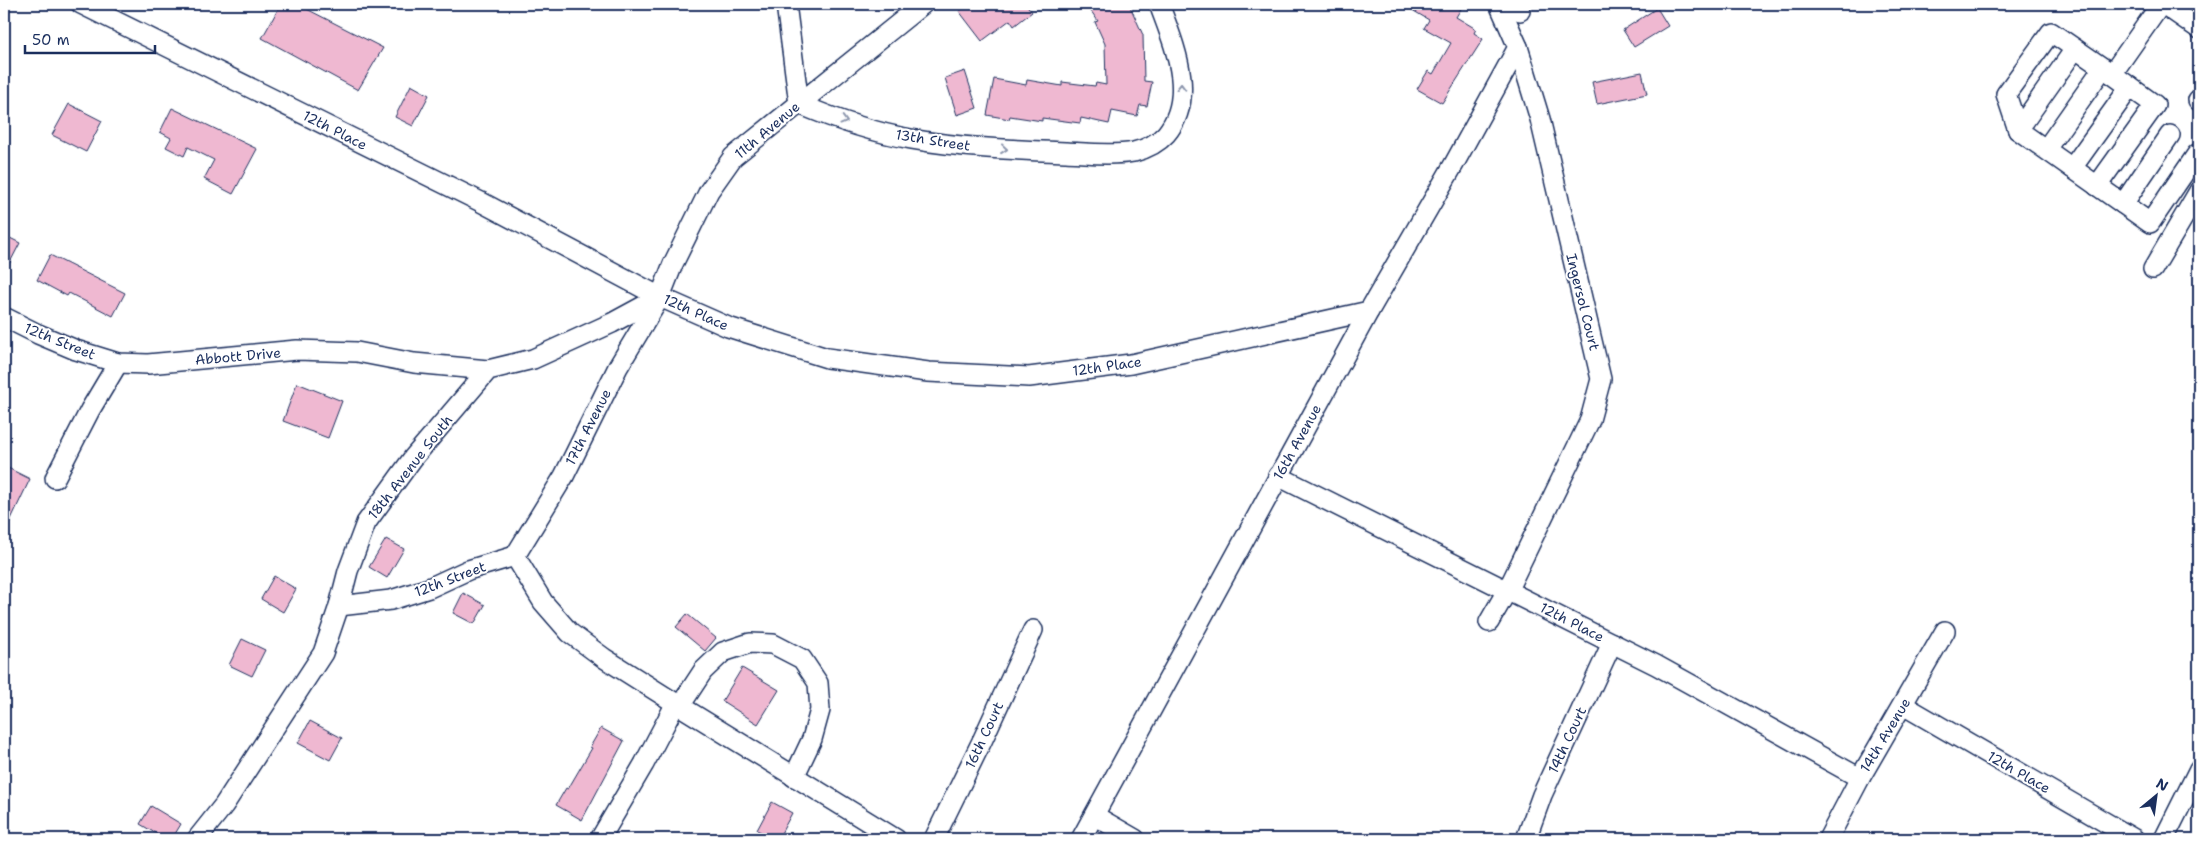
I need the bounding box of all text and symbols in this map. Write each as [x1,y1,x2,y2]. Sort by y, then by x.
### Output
scale bar [25,22,155,54]
text: 50 m [32,30,70,50]
one-way arrow [1176,83,1186,90]
street label: 11th Avenue [731,97,803,163]
street label: 12th Place [300,106,370,154]
one-way arrow [839,116,847,126]
street label: 13th Street [894,125,972,155]
one-way arrow [1000,143,1008,154]
street label: Ingersol Court [1562,252,1604,352]
street label: 12th Place [661,290,732,334]
street label: 12th Street [22,319,98,363]
street label: Abbott Drive [194,343,282,369]
street label: 12th Place [1071,352,1143,380]
street label: 17th Avenue [561,386,615,468]
street label: 16th Avenue [1269,401,1325,483]
street label: 18th Avenue South [364,411,456,523]
street label: 12th Street [412,557,488,601]
street label: 12th Place [1537,598,1607,646]
street label: 14th Avenue [1856,694,1914,776]
street label: 16th Court [961,699,1007,771]
street label: 14th Court [1544,704,1590,776]
street label: 12th Place [1984,747,2054,797]
north arrow [2130,770,2180,820]
text: N [2153,774,2172,795]

